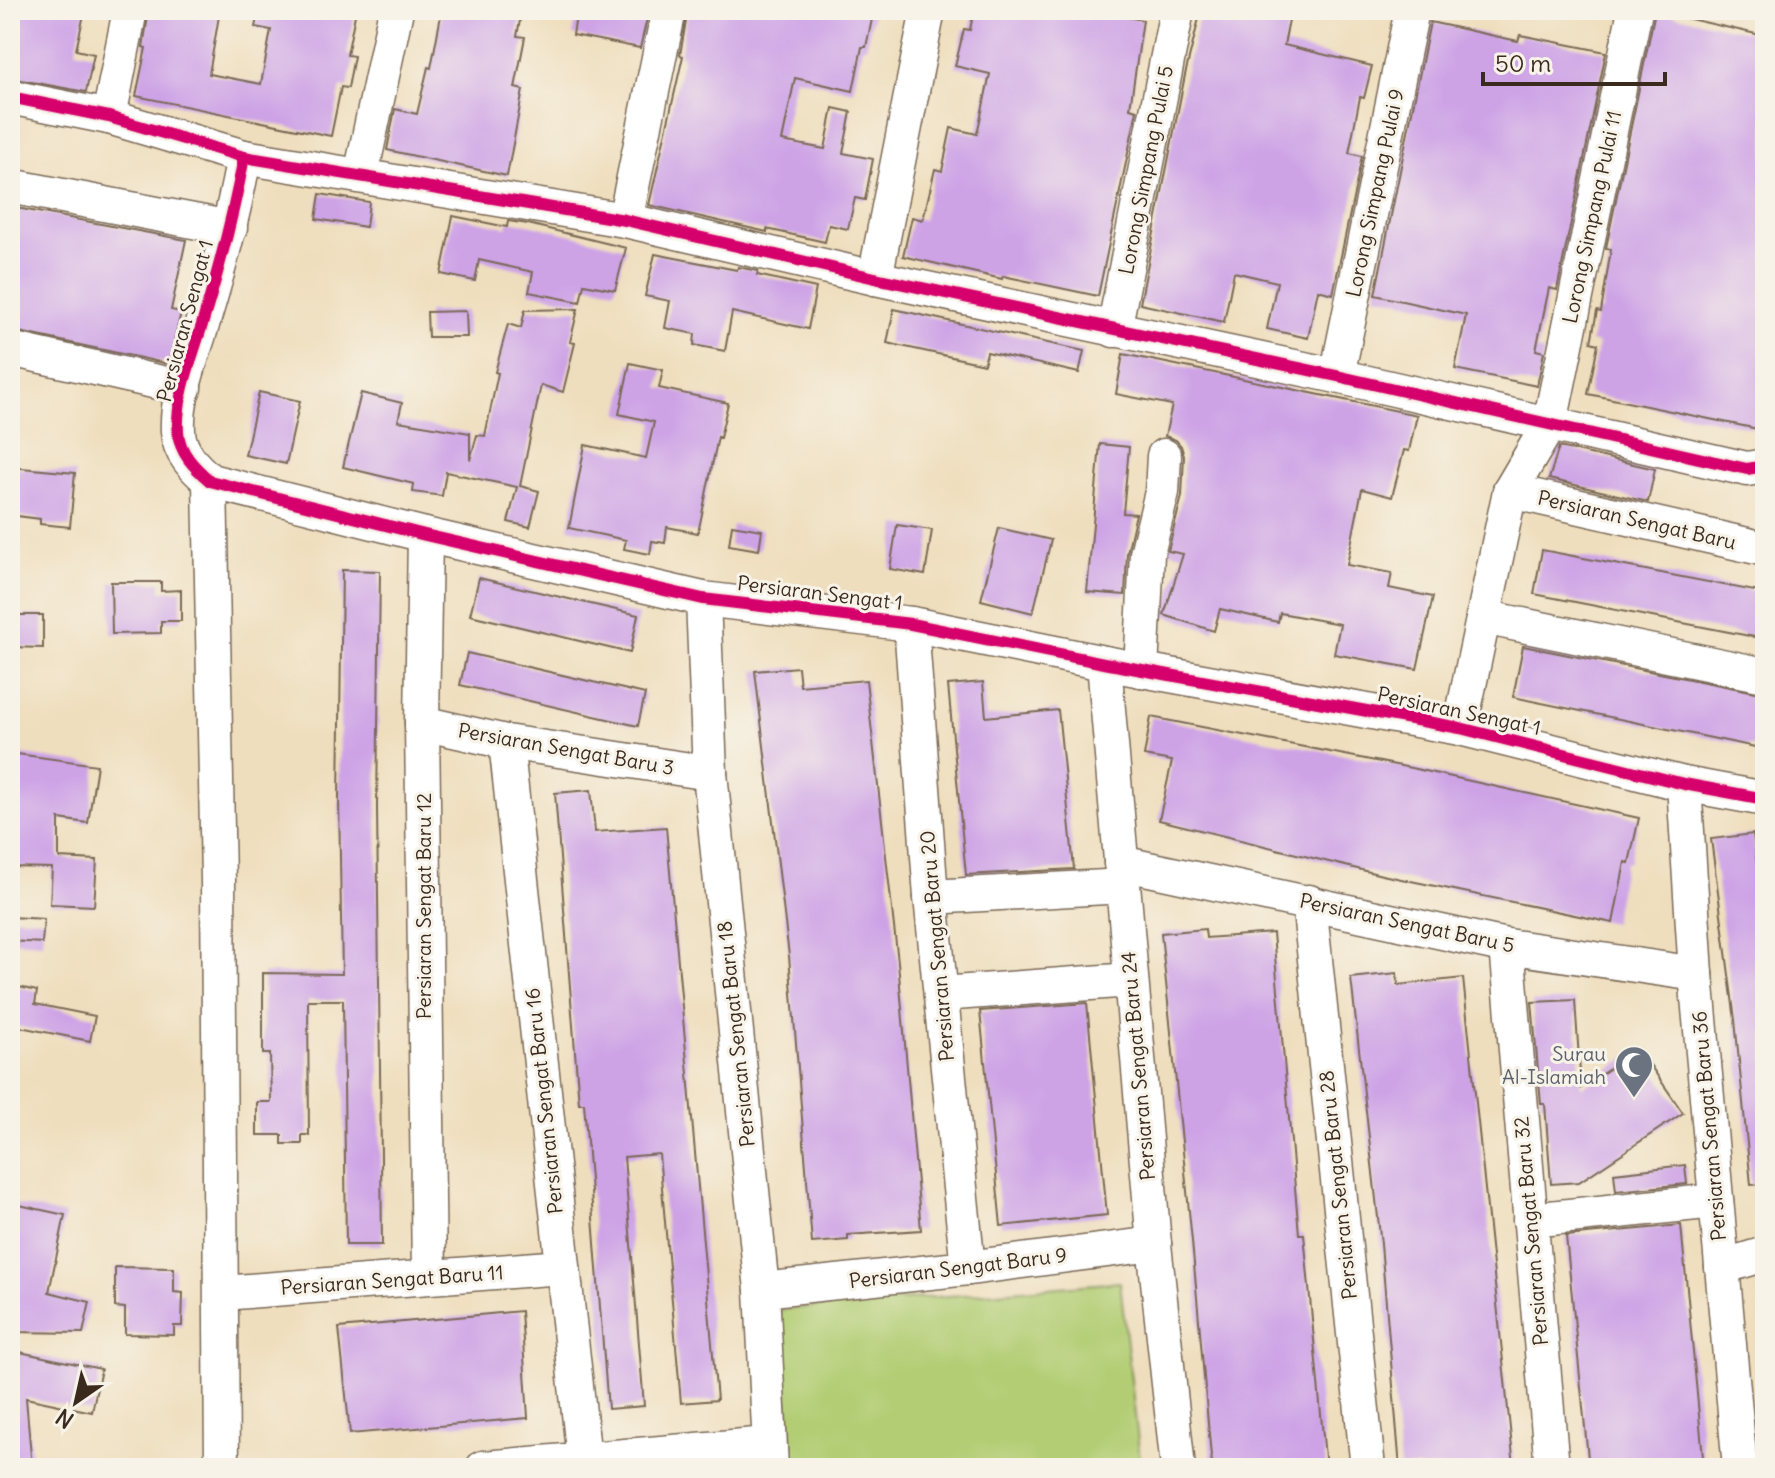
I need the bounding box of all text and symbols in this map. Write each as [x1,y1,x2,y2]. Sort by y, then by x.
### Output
scale bar [1483,36,1665,86]
text: 50 m [1495,48,1551,78]
street label: Lorong Simpang Pulai 5 [1113,63,1178,277]
street label: Lorong Simpang Pulai 9 [1340,86,1409,299]
street label: Lorong Simpang Pulai 11 [1557,108,1626,326]
street label: Persiaran Sengat 1 [151,237,218,404]
street label: Persiaran Sengat Baru [1535,485,1739,555]
street label: Persiaran Sengat 1 [736,570,904,615]
street label: Persiaran Sengat 1 [1375,681,1543,740]
street label: Persiaran Sengat Baru 3 [456,717,676,780]
street label: Persiaran Sengat Baru 12 [411,793,436,1019]
street label: Persiaran Sengat Baru 20 [914,830,959,1063]
street label: Persiaran Sengat Baru 5 [1297,888,1517,958]
street label: Persiaran Sengat Baru 18 [711,920,760,1148]
street label: Persiaran Sengat Baru 24 [1115,951,1160,1182]
street label: Persiaran Sengat Baru 16 [519,987,568,1215]
street label: Persiaran Sengat Baru 36 [1686,1010,1731,1242]
place label: Surau Al-Islamiah [1502,1041,1606,1089]
mosque icon: Surau Al-Islamiah [1613,1044,1655,1099]
street label: Persiaran Sengat Baru 28 [1313,1069,1362,1301]
street label: Persiaran Sengat Baru 32 [1508,1115,1553,1347]
street label: Persiaran Sengat Baru 9 [848,1242,1068,1293]
street label: Persiaran Sengat Baru 11 [280,1259,504,1300]
north arrow [36,1362,116,1442]
text: N [51,1403,79,1434]

